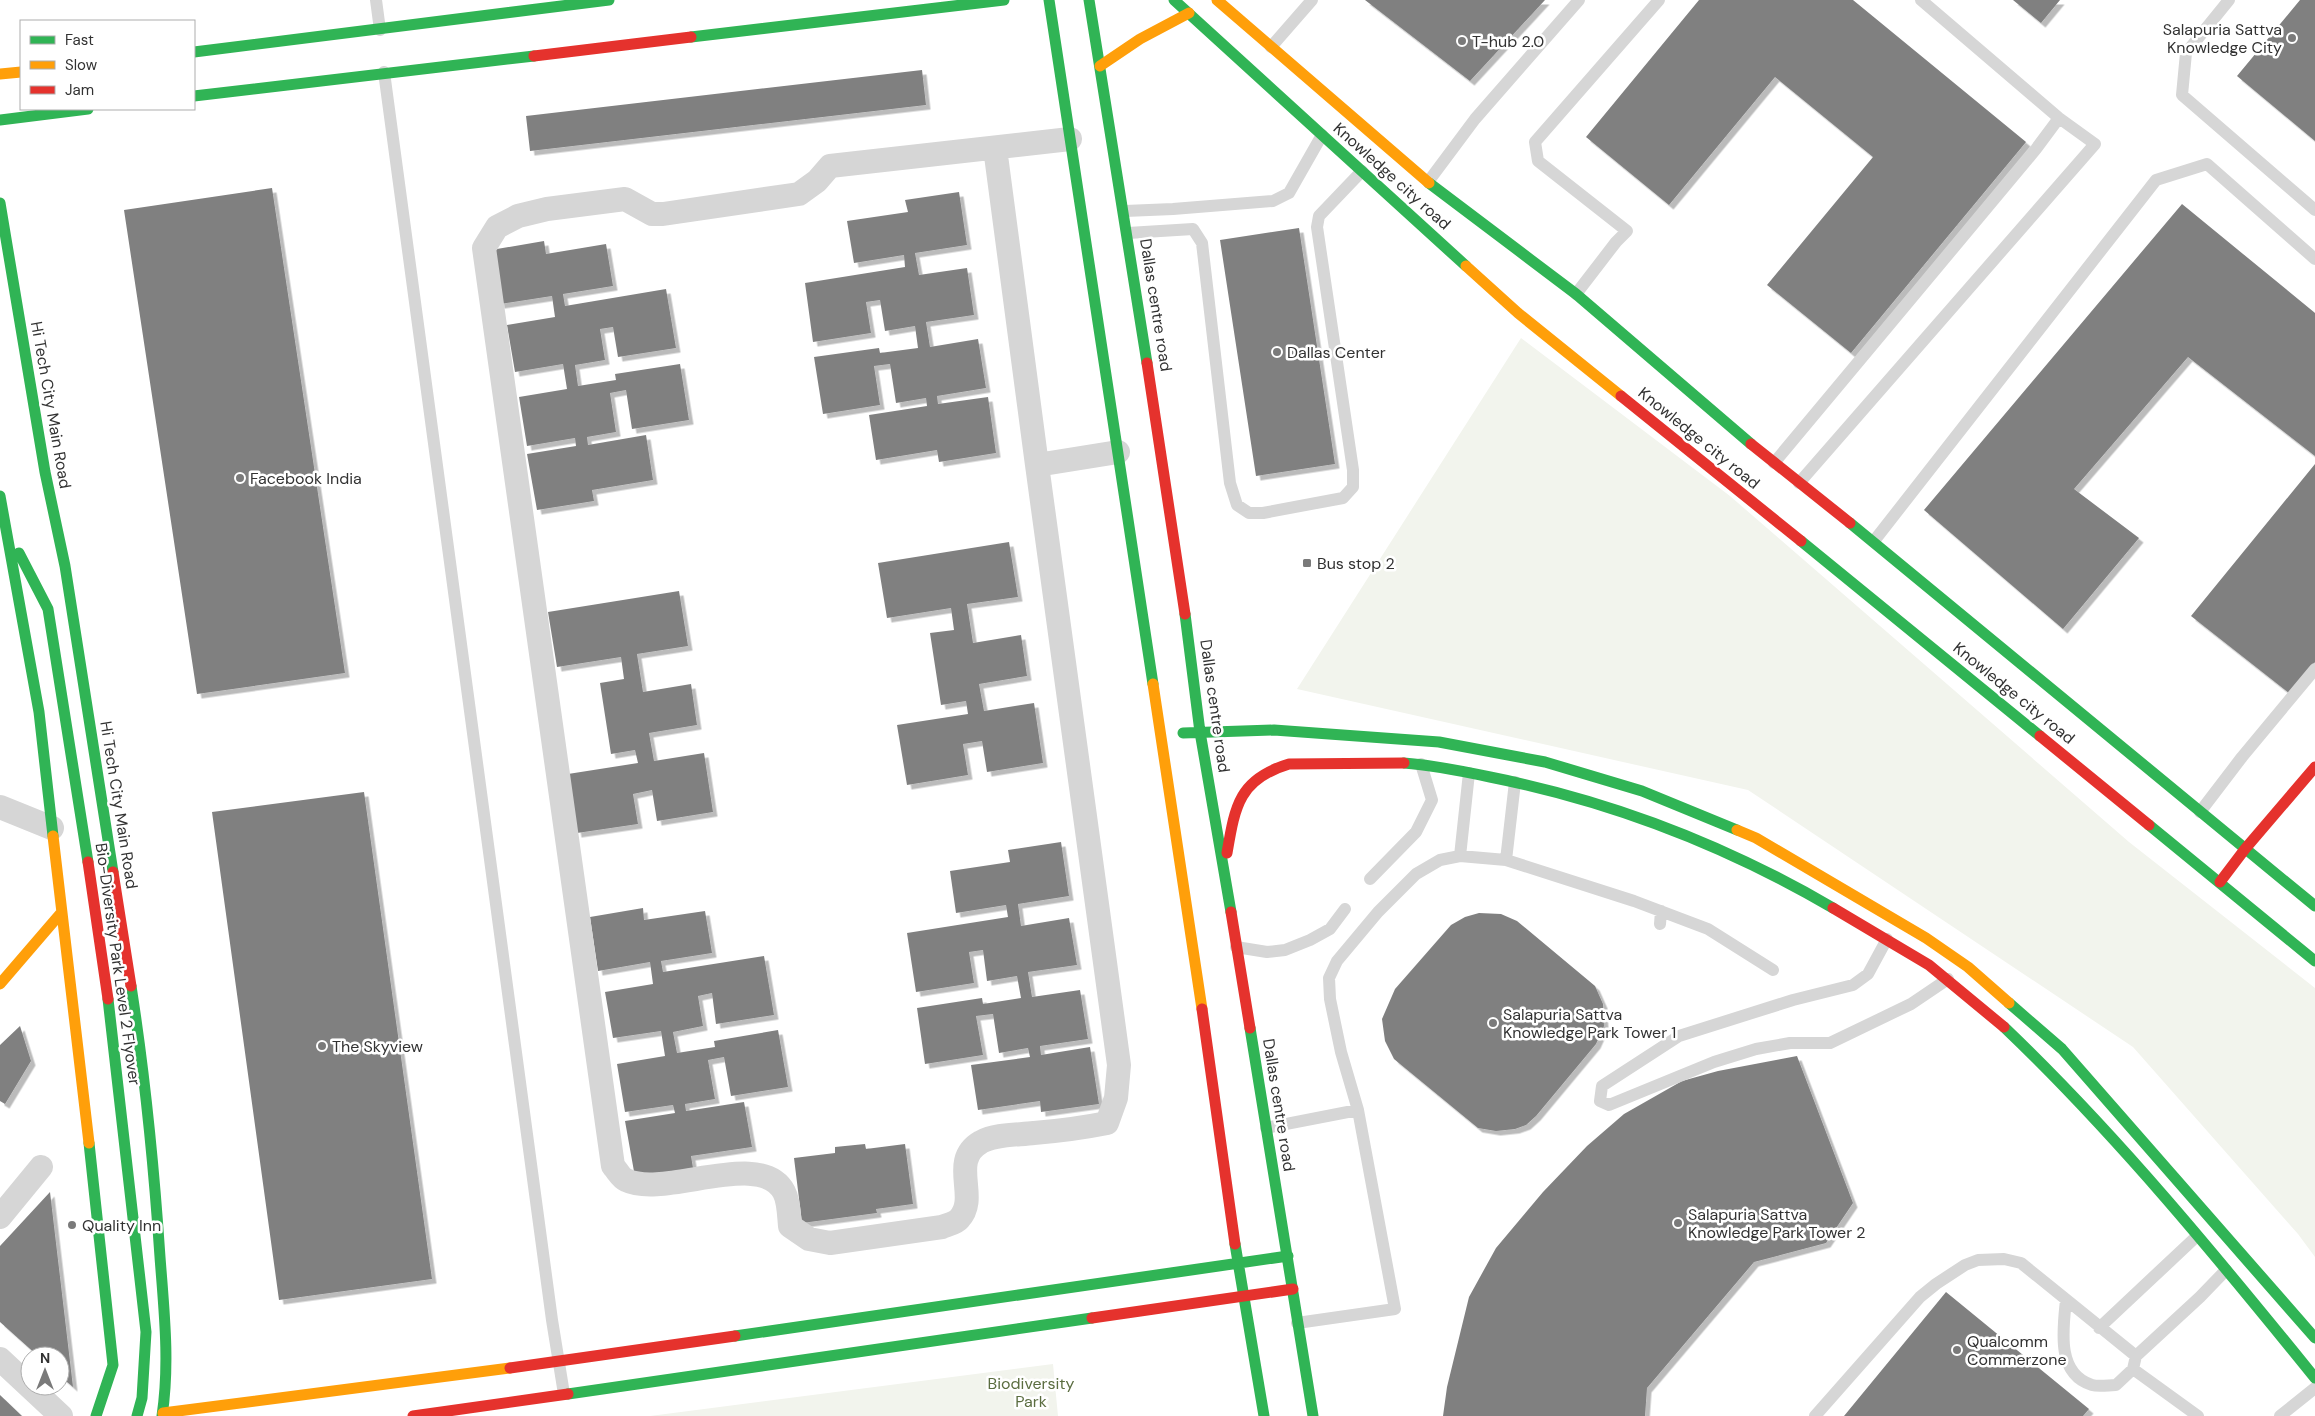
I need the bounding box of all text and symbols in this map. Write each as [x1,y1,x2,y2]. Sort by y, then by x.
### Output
place label: Salapuria Sattva Knowledge City [2163,19,2282,58]
legend [20,20,195,110]
text: Fast [65,30,94,50]
place label: T-hub 2.0 [1472,31,1544,52]
marker: Salapuria Sattva Knowledge City [2286,32,2298,44]
marker: T-hub 2.0 [1456,35,1468,47]
text: Slow [65,55,98,75]
text: Jam [65,80,94,100]
street label: Knowledge city road [1329,118,1455,234]
street label: Dallas centre road [1135,237,1177,373]
street label: Hi Tech City Main Road [26,320,76,490]
place label: Dallas Center [1287,342,1386,363]
marker: Dallas Center [1271,346,1283,358]
street label: Knowledge city road [1634,382,1764,494]
place label: Facebook India [250,468,362,489]
marker: Facebook India [234,472,246,484]
place label: Bus stop 2 [1317,553,1395,574]
marker: Bus stop 2 [1301,557,1313,569]
street label: Knowledge city road [1949,637,2079,749]
street label: Dallas centre road [1195,638,1235,774]
street label: Hi Tech City Main Road [95,720,143,890]
street label: Bio-Diversity Park Level 2 Flyover [91,842,145,1087]
place label: Salapuria Sattva Knowledge Park Tower 1 [1503,1004,1676,1043]
marker: Salapuria Sattva Knowledge Park Tower 1 [1487,1017,1499,1029]
place label: The Skyview [332,1036,423,1057]
street label: Dallas centre road [1258,1037,1300,1173]
marker: The Skyview [316,1040,328,1052]
place label: Salapuria Sattva Knowledge Park Tower 2 [1688,1204,1866,1243]
place label: Quality Inn [82,1215,161,1236]
marker: Salapuria Sattva Knowledge Park Tower 2 [1672,1217,1684,1229]
marker: Quality Inn [66,1219,78,1231]
place label: Qualcomm Commerzone [1967,1331,2067,1370]
marker: Qualcomm Commerzone [1951,1344,1963,1356]
north arrow [20,1346,70,1396]
text: N [40,1349,50,1367]
park label: Biodiversity Park [988,1373,1075,1412]

